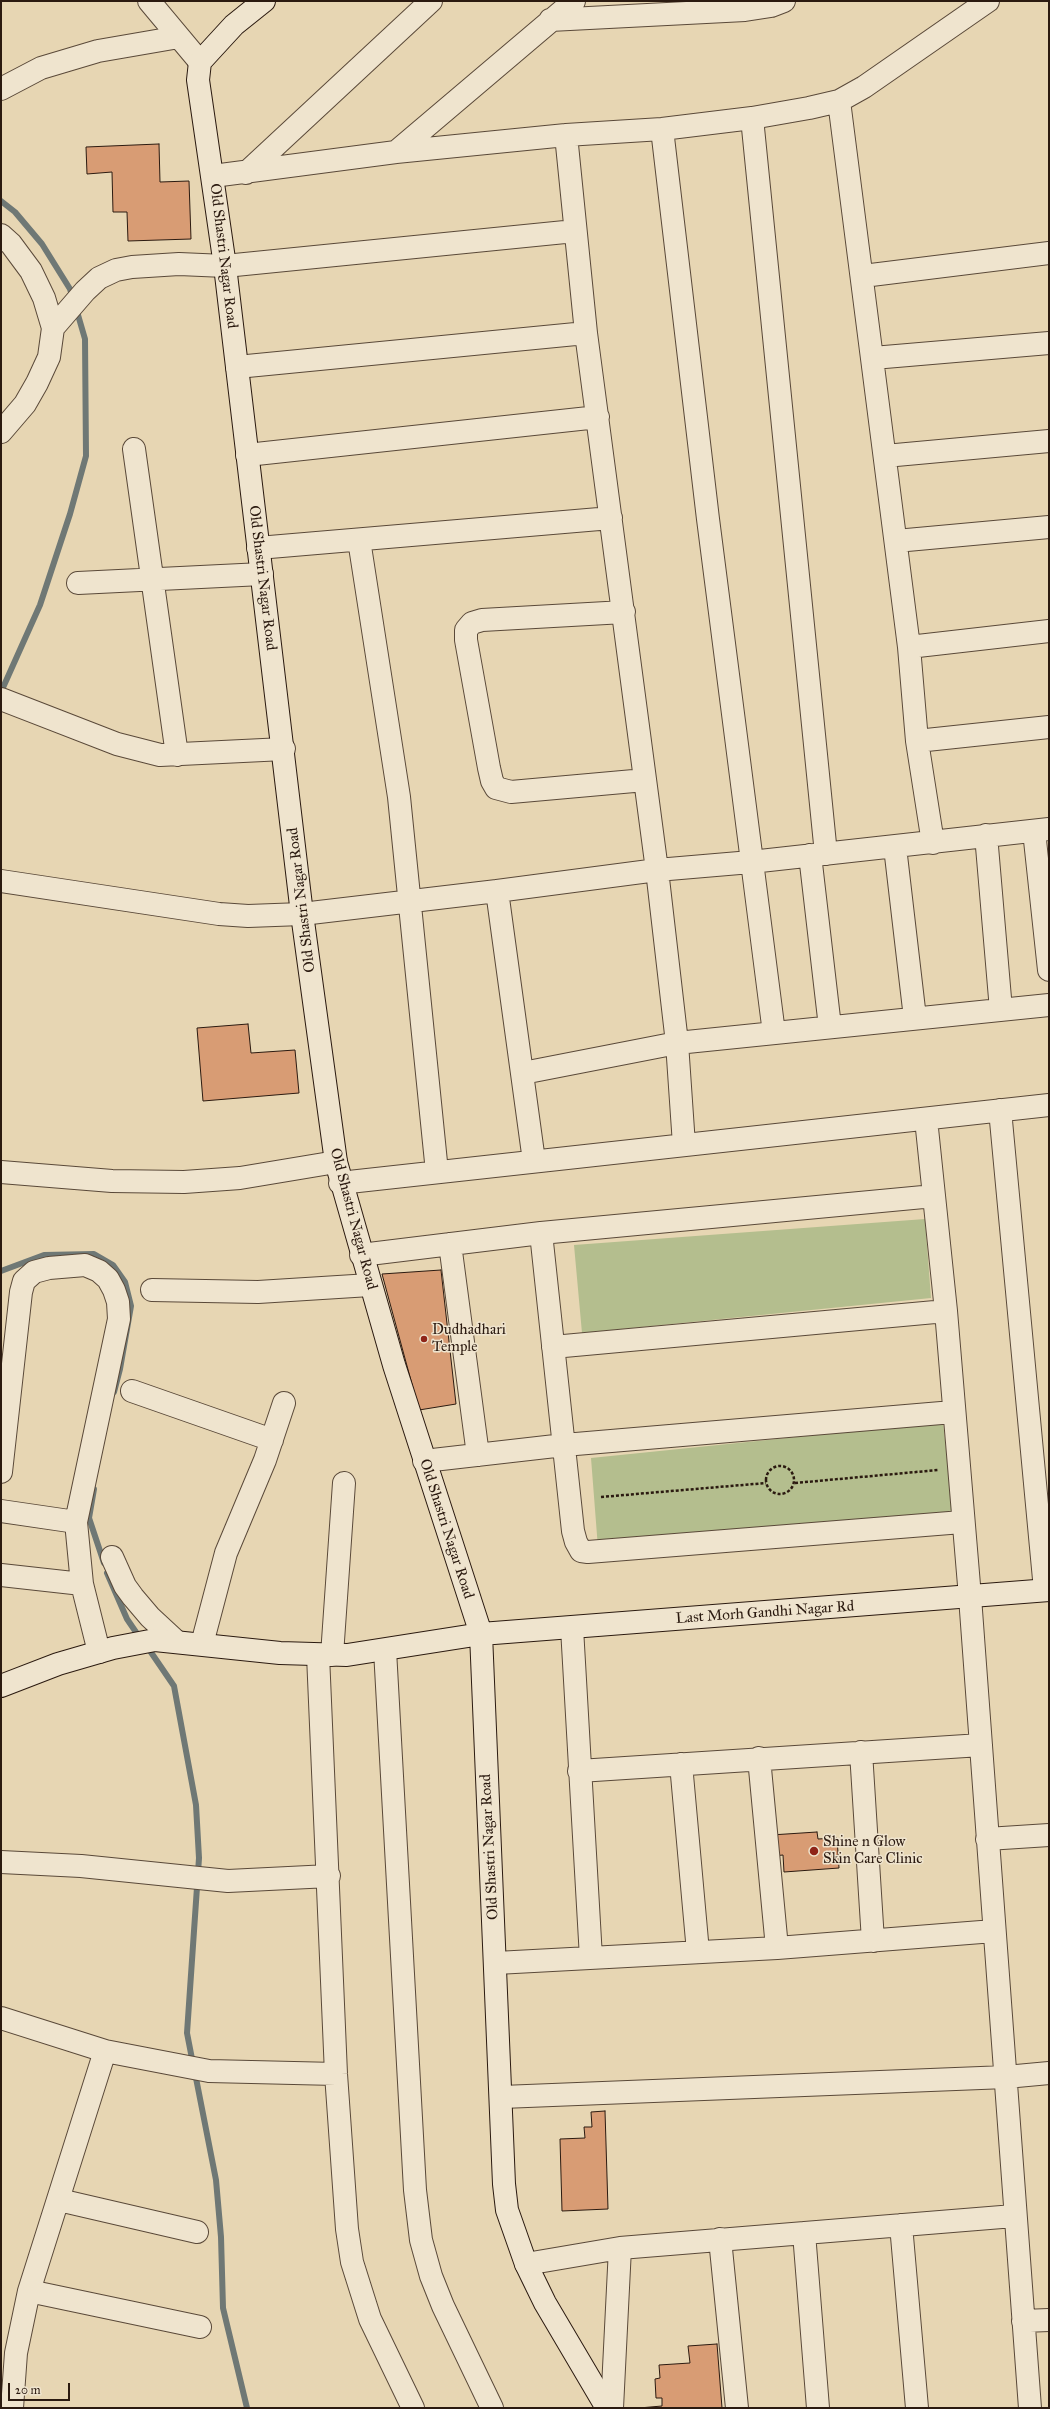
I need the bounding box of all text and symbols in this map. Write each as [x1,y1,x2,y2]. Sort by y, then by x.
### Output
street label: Old Shastri Nagar Road [205,182,241,330]
street label: Old Shastri Nagar Road [244,504,280,652]
street label: Old Shastri Nagar Road [284,826,320,974]
street label: Old Shastri Nagar Road [325,1146,381,1292]
place label: Dudhadhari Temple [432,1321,506,1356]
marker: Dudhadhari Temple [419,1334,429,1344]
street label: Old Shastri Nagar Road [415,1457,477,1601]
street label: Last Morh Gandhi Nagar Rd [675,1598,855,1628]
street label: Old Shastri Nagar Road [477,1774,503,1920]
place label: Shine n Glow Skin Care Clinic [823,1833,923,1868]
marker: Shine n Glow Skin Care Clinic [808,1845,820,1857]
scale bar [10,2375,72,2401]
text: 20 m [15,2383,41,2397]

